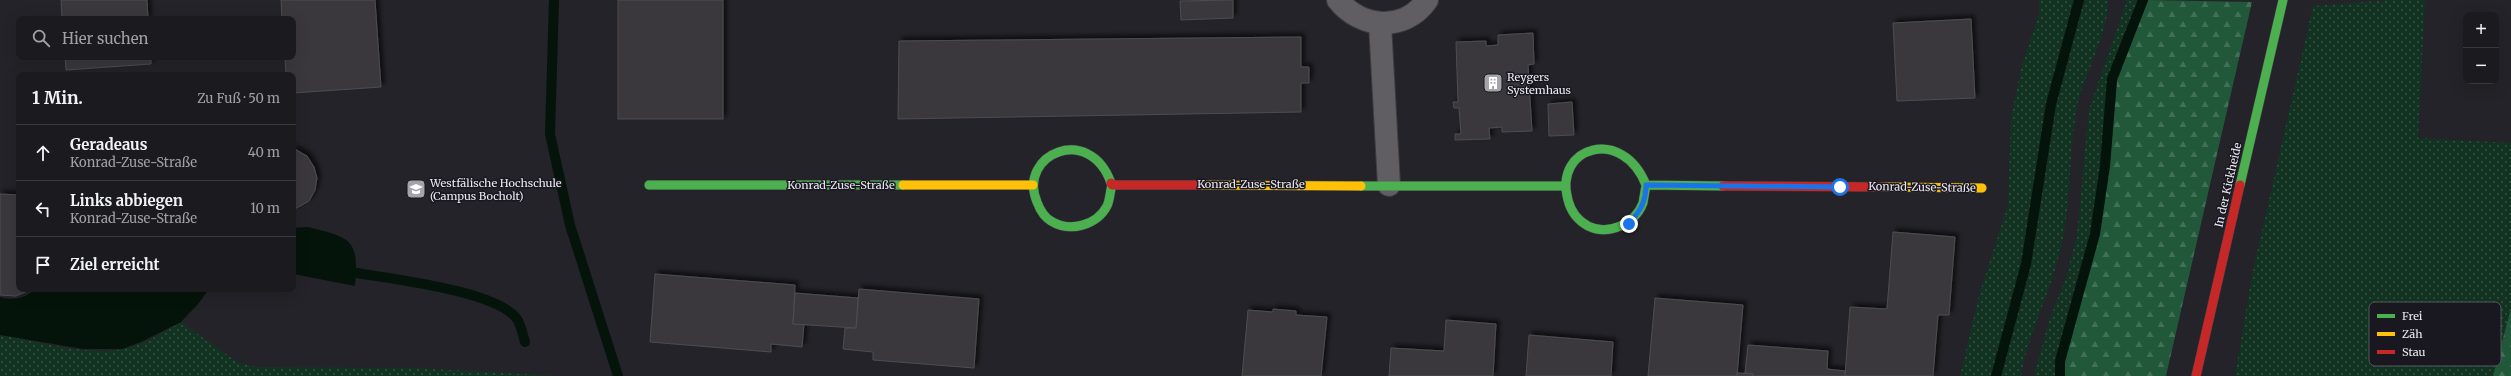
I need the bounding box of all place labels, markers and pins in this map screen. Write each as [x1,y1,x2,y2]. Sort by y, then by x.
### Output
place label: Reygers Systemhaus [1507,70,1571,97]
building icon: Reygers Systemhaus [1482,72,1504,94]
place label: Westfälische Hochschule (Campus Bocholt) [429,176,562,203]
school or university icon: Westfälische Hochschule (Campus Bocholt) [405,178,427,200]

